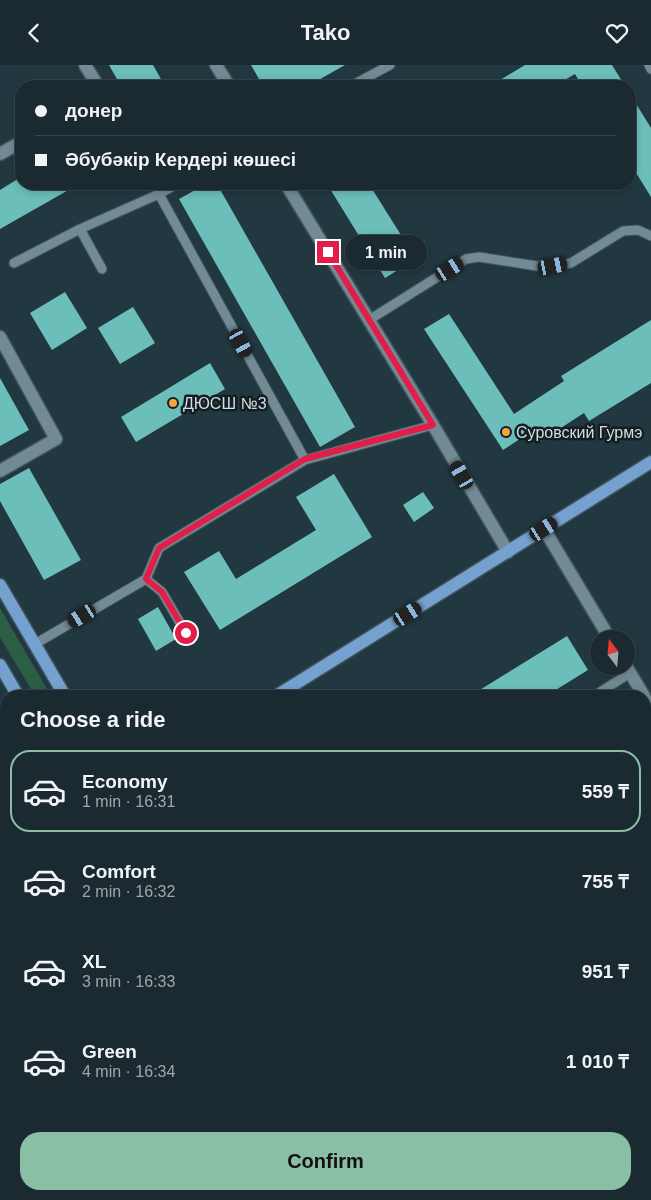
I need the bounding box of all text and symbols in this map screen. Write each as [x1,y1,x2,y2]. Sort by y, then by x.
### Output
icon: back [20,19,48,47]
icon: heart [603,19,631,47]
text: Tako [301,20,350,45]
text: донер [65,100,122,121]
text: Әбубәкір Кердері көшесі [65,149,296,170]
callout: 1 min [346,235,428,269]
route end [317,241,339,263]
text: 1 min [365,244,407,261]
car [433,255,466,283]
car [536,256,569,276]
car [227,326,254,360]
place label: ДЮСШ №3 [183,395,267,412]
marker: ДЮСШ №3 [167,397,179,409]
place label: Суровский Гурмэ [516,424,642,441]
marker: Суровский Гурмэ [500,426,512,438]
car [448,458,475,492]
car [527,515,560,543]
car [391,600,424,628]
car [65,602,98,630]
route start [175,622,197,644]
north arrow [590,630,635,675]
map controls [590,630,635,675]
text: Choose a ride [20,707,165,732]
icon: car [22,769,67,814]
text: Economy [82,771,168,792]
text: 559 ₸ [582,781,629,802]
text: 1 min · 16:31 [82,793,175,810]
icon: car [22,859,67,904]
text: Comfort [82,861,156,882]
text: 755 ₸ [582,871,629,892]
text: 2 min · 16:32 [82,883,175,900]
icon: car [22,949,67,994]
text: XL [82,951,106,972]
text: 951 ₸ [582,961,629,982]
text: 3 min · 16:33 [82,973,175,990]
icon: car [22,1039,67,1084]
text: Green [82,1041,137,1062]
text: 1 010 ₸ [566,1051,629,1072]
text: 4 min · 16:34 [82,1063,175,1080]
button: Confirm [20,1132,631,1190]

